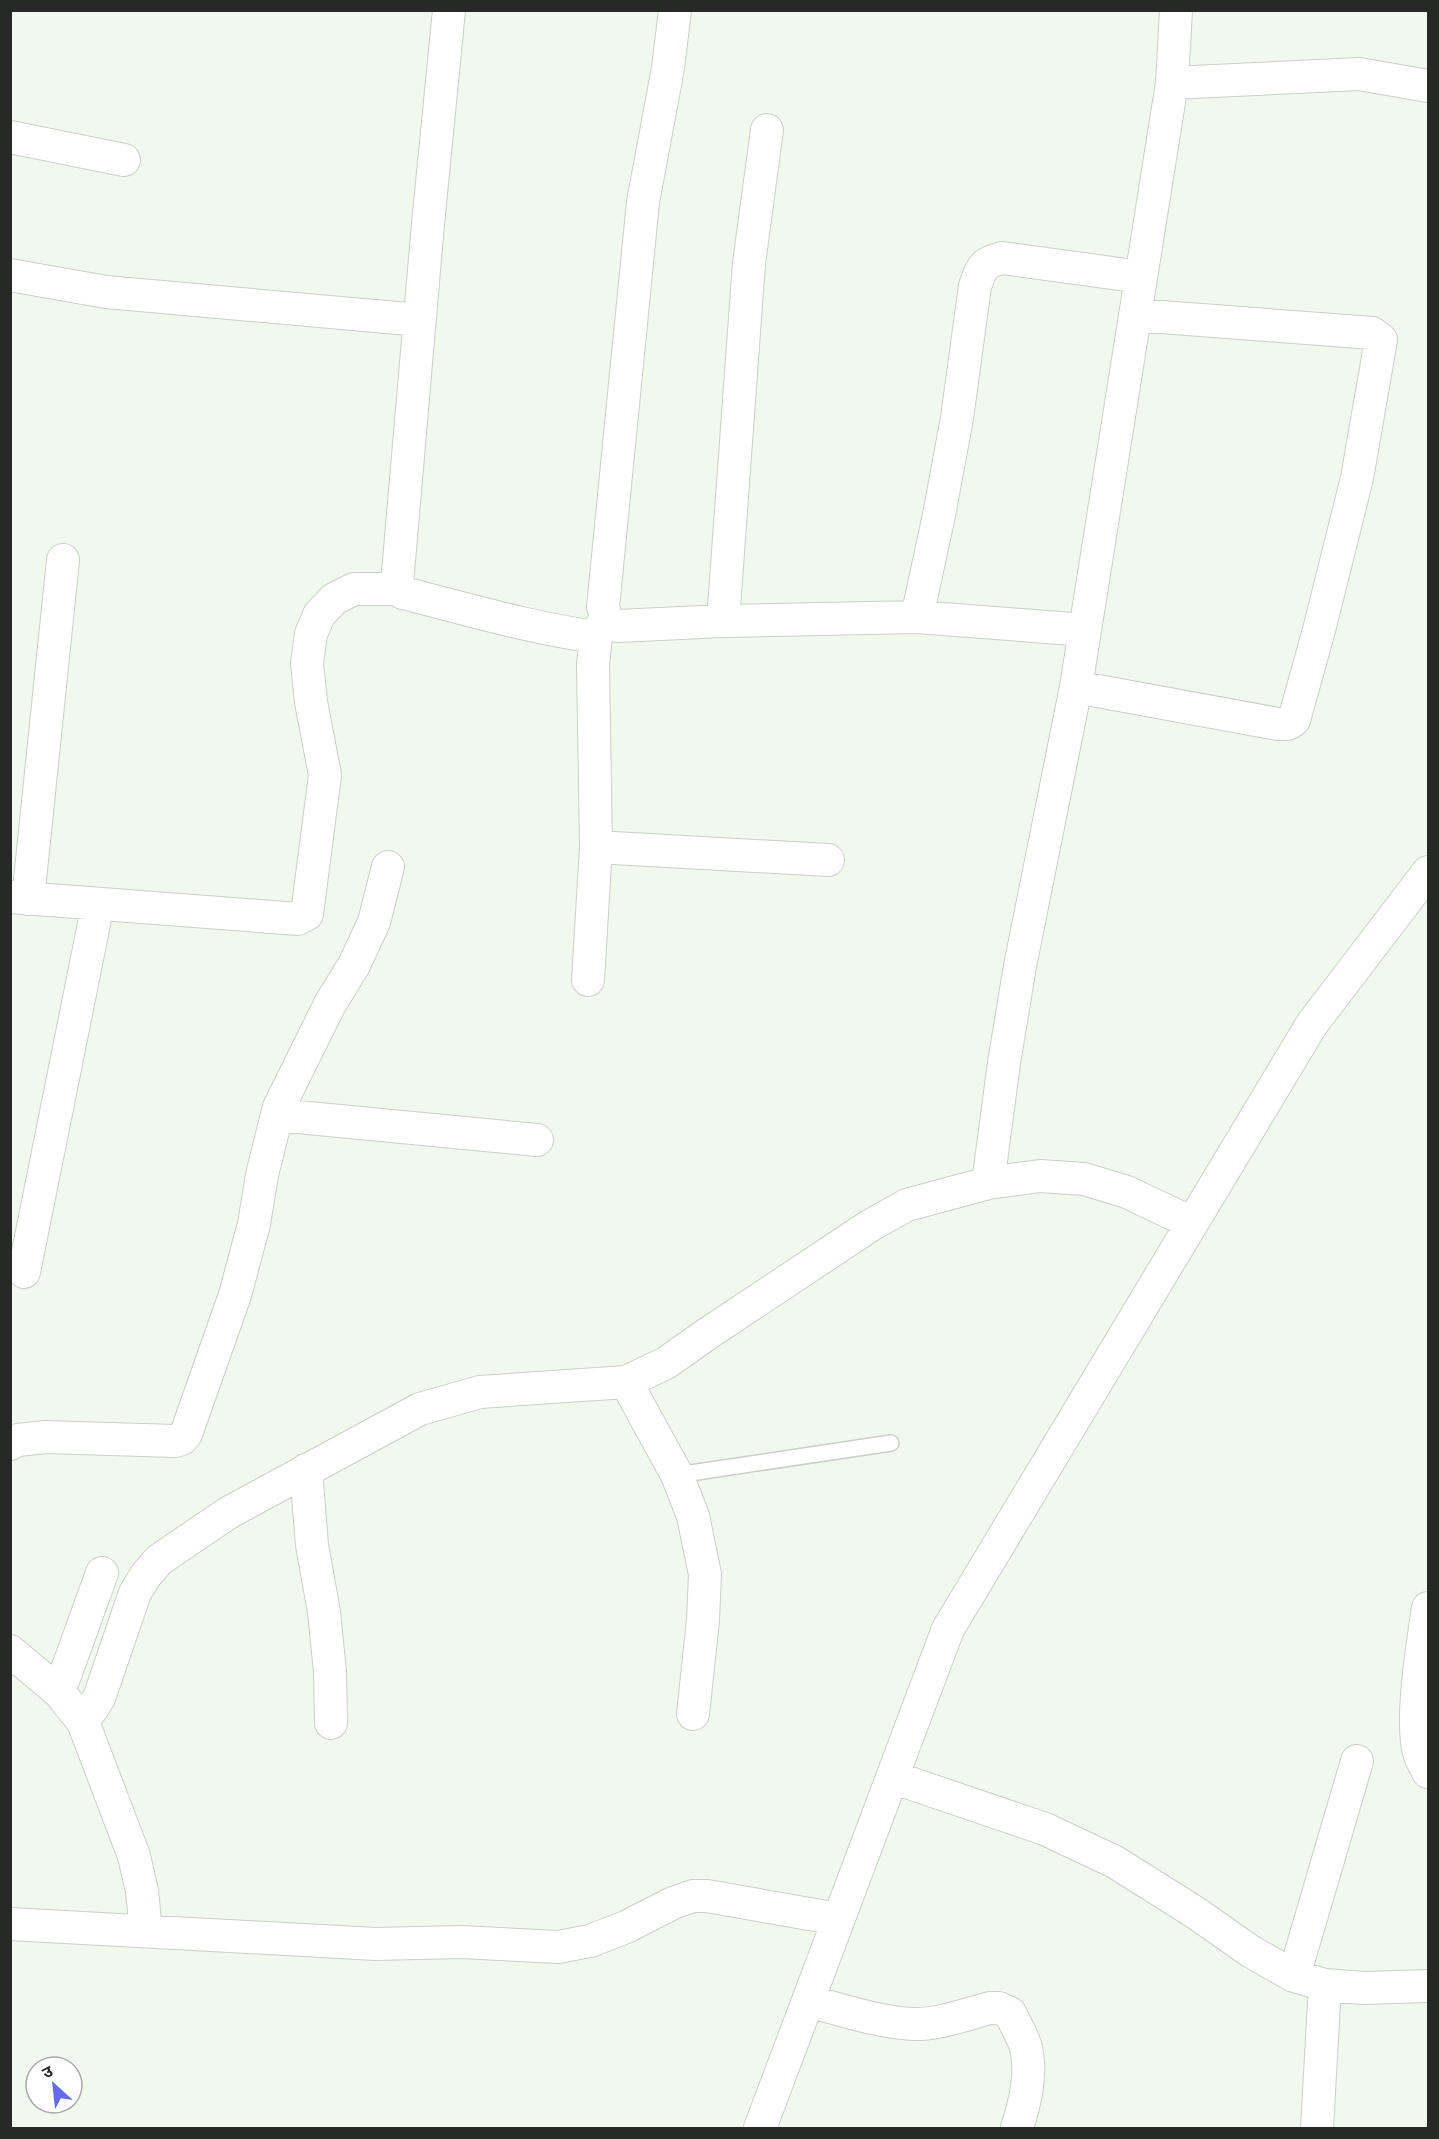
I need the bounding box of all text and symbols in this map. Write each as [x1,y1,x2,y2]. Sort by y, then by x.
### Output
north arrow [24,2055,84,2115]
text: उ [39,2061,57,2084]

